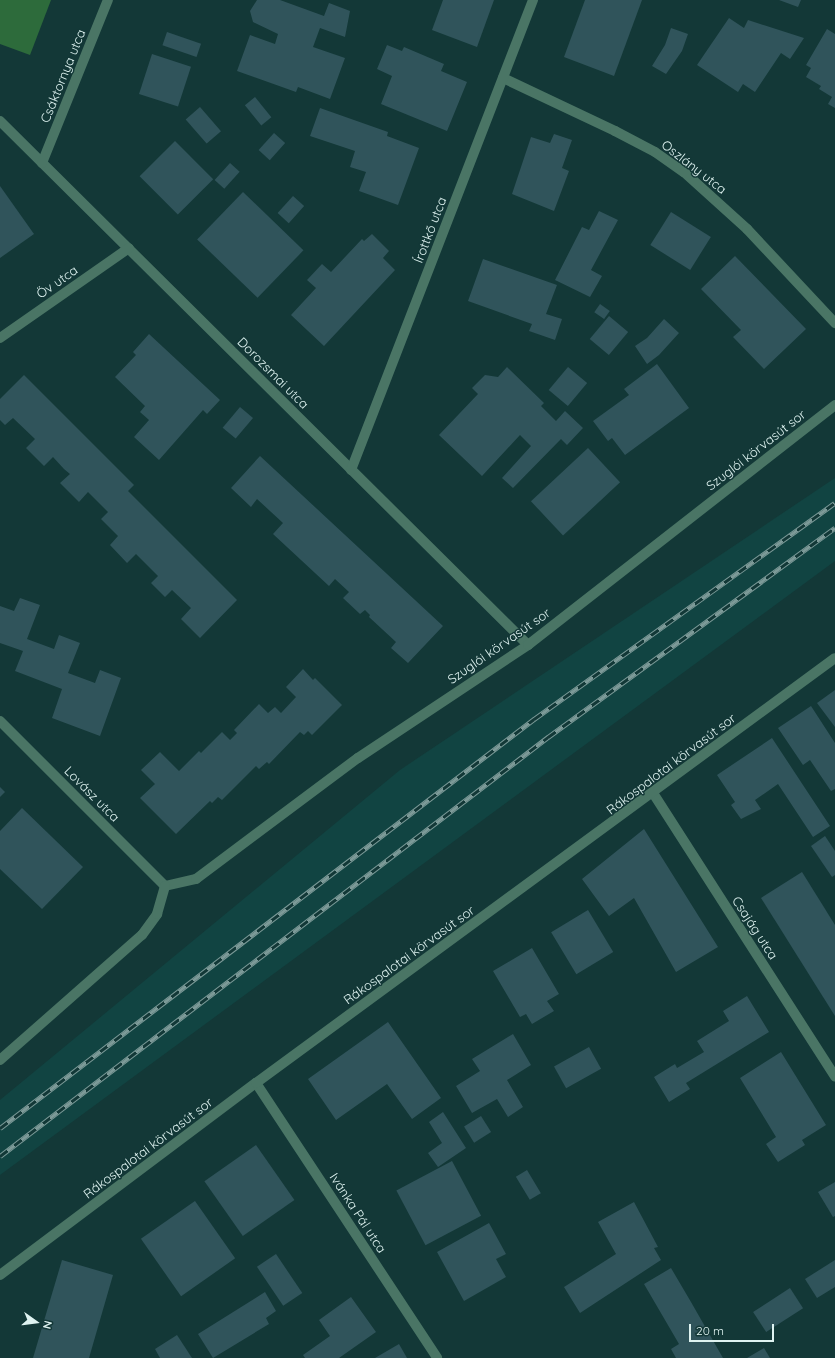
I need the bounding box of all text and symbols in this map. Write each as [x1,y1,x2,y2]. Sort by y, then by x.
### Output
street label: Csáktornya utca [37,27,89,125]
street label: Oszlány utca [659,137,729,197]
street label: Írottkő utca [410,195,450,265]
street label: Öv utca [33,262,81,302]
street label: Dorozsmai utca [234,334,312,412]
street label: Szuglói körvasút sor [703,406,809,494]
street label: Szuglói körvasút sor [445,605,553,687]
street label: Rákospalotai körvasút sor [603,710,739,818]
street label: Lovász utca [61,763,123,825]
street label: Csajág utca [729,894,781,962]
street label: Rákospalotai körvasút sor [341,902,477,1008]
street label: Rákospalotai körvasút sor [80,1094,216,1202]
street label: Ivánka Pál utca [326,1170,390,1256]
north arrow [16,1302,56,1342]
scale bar [691,1316,776,1342]
text: N [40,1319,55,1331]
text: 20 m [696,1323,724,1338]

